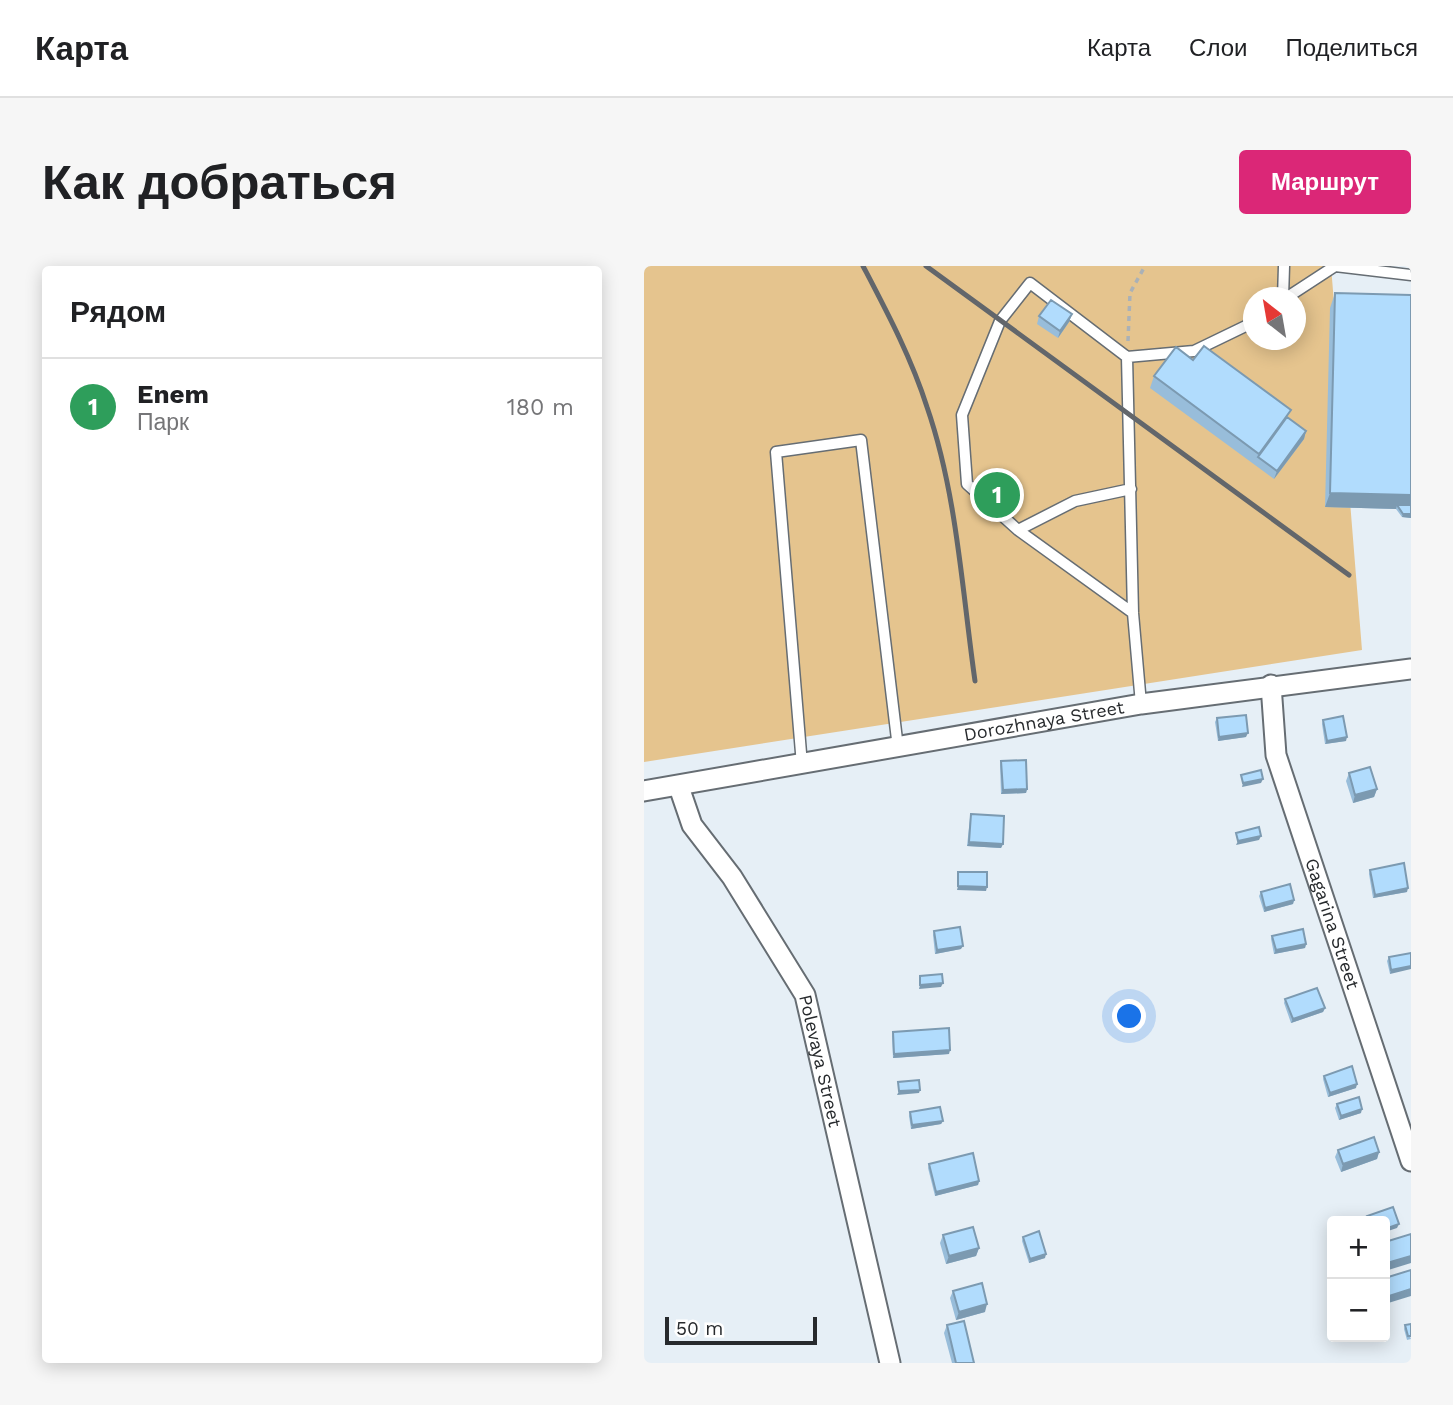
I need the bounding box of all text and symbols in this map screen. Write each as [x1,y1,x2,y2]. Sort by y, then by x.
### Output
text: Карта [35,29,128,68]
text: Карта [1087,34,1151,62]
text: Слои [1189,34,1247,62]
text: Поделиться [1285,34,1418,62]
button: Маршрут [1239,150,1411,214]
text: Как добраться [42,153,397,211]
north arrow [1243,287,1306,350]
text: Рядом [70,294,166,329]
text: Enem [137,379,209,409]
text: 1 [88,394,98,421]
text: 180 m [507,394,574,421]
text: Парк [137,409,189,436]
pin: 1 [974,469,1020,521]
street label: Dorozhnaya Street [962,696,1126,745]
street label: Gagarina Street [1301,856,1364,992]
street label: Polevaya Street [795,992,846,1129]
your location [1112,999,1146,1033]
map controls [1327,1216,1390,1342]
button: + [1327,1216,1390,1279]
button: − [1327,1279,1390,1342]
scale bar [665,1314,817,1346]
text: 50 m [676,1317,723,1340]

